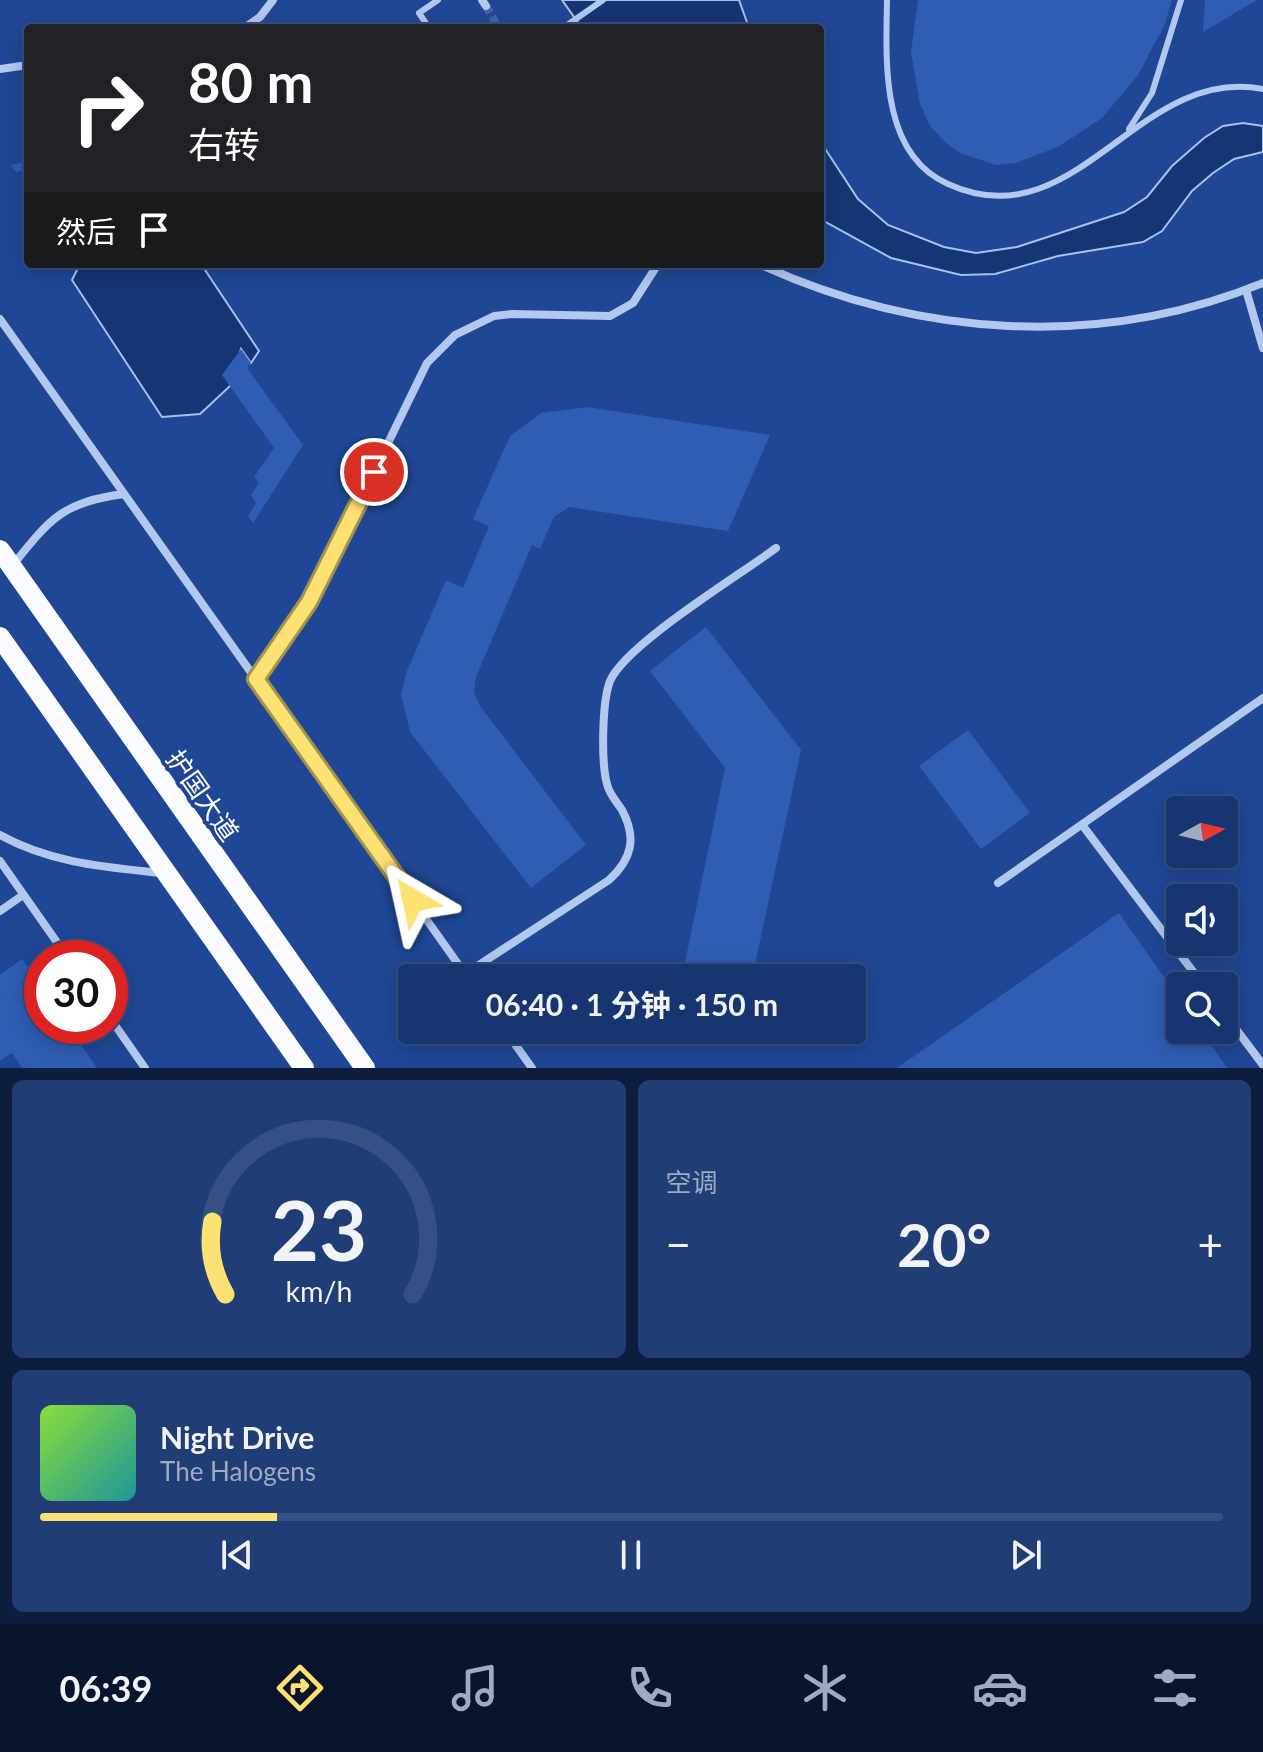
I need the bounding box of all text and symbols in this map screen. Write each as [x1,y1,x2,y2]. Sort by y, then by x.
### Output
text: 80 m [188,48,313,115]
icon: right [56,56,160,160]
text: 右转 [188,122,260,166]
icon: arrive [132,208,176,252]
text: 然后 [56,213,116,249]
pin [340,438,408,506]
icon: arrive [352,450,396,494]
street label: 护国大道 [160,743,246,847]
north arrow [1166,796,1238,868]
map controls [1166,796,1238,1044]
position arrow [371,858,455,942]
button: sound [1166,884,1238,956]
speed limit sign: 30 [24,940,128,1044]
button: search [1166,972,1238,1044]
text: 06:40 · 1 分钟 · 150 m [486,986,778,1022]
text: 空调 [666,1166,718,1198]
text: 23 [271,1179,367,1279]
text: 20° [897,1208,992,1280]
text: − [666,1218,691,1270]
text: + [1197,1218,1223,1270]
text: km/h [285,1274,352,1308]
text: Night Drive [160,1419,314,1455]
text: The Halogens [160,1455,316,1487]
icon: previous [215,1533,259,1577]
icon: pause [609,1533,653,1577]
icon: next [1004,1533,1048,1577]
icon: directions [272,1660,328,1716]
icon: music [447,1660,503,1716]
icon: phone [622,1660,678,1716]
icon: climate [797,1660,853,1716]
icon: car [972,1660,1028,1716]
icon: filters [1147,1660,1203,1716]
text: 06:39 [60,1666,152,1710]

